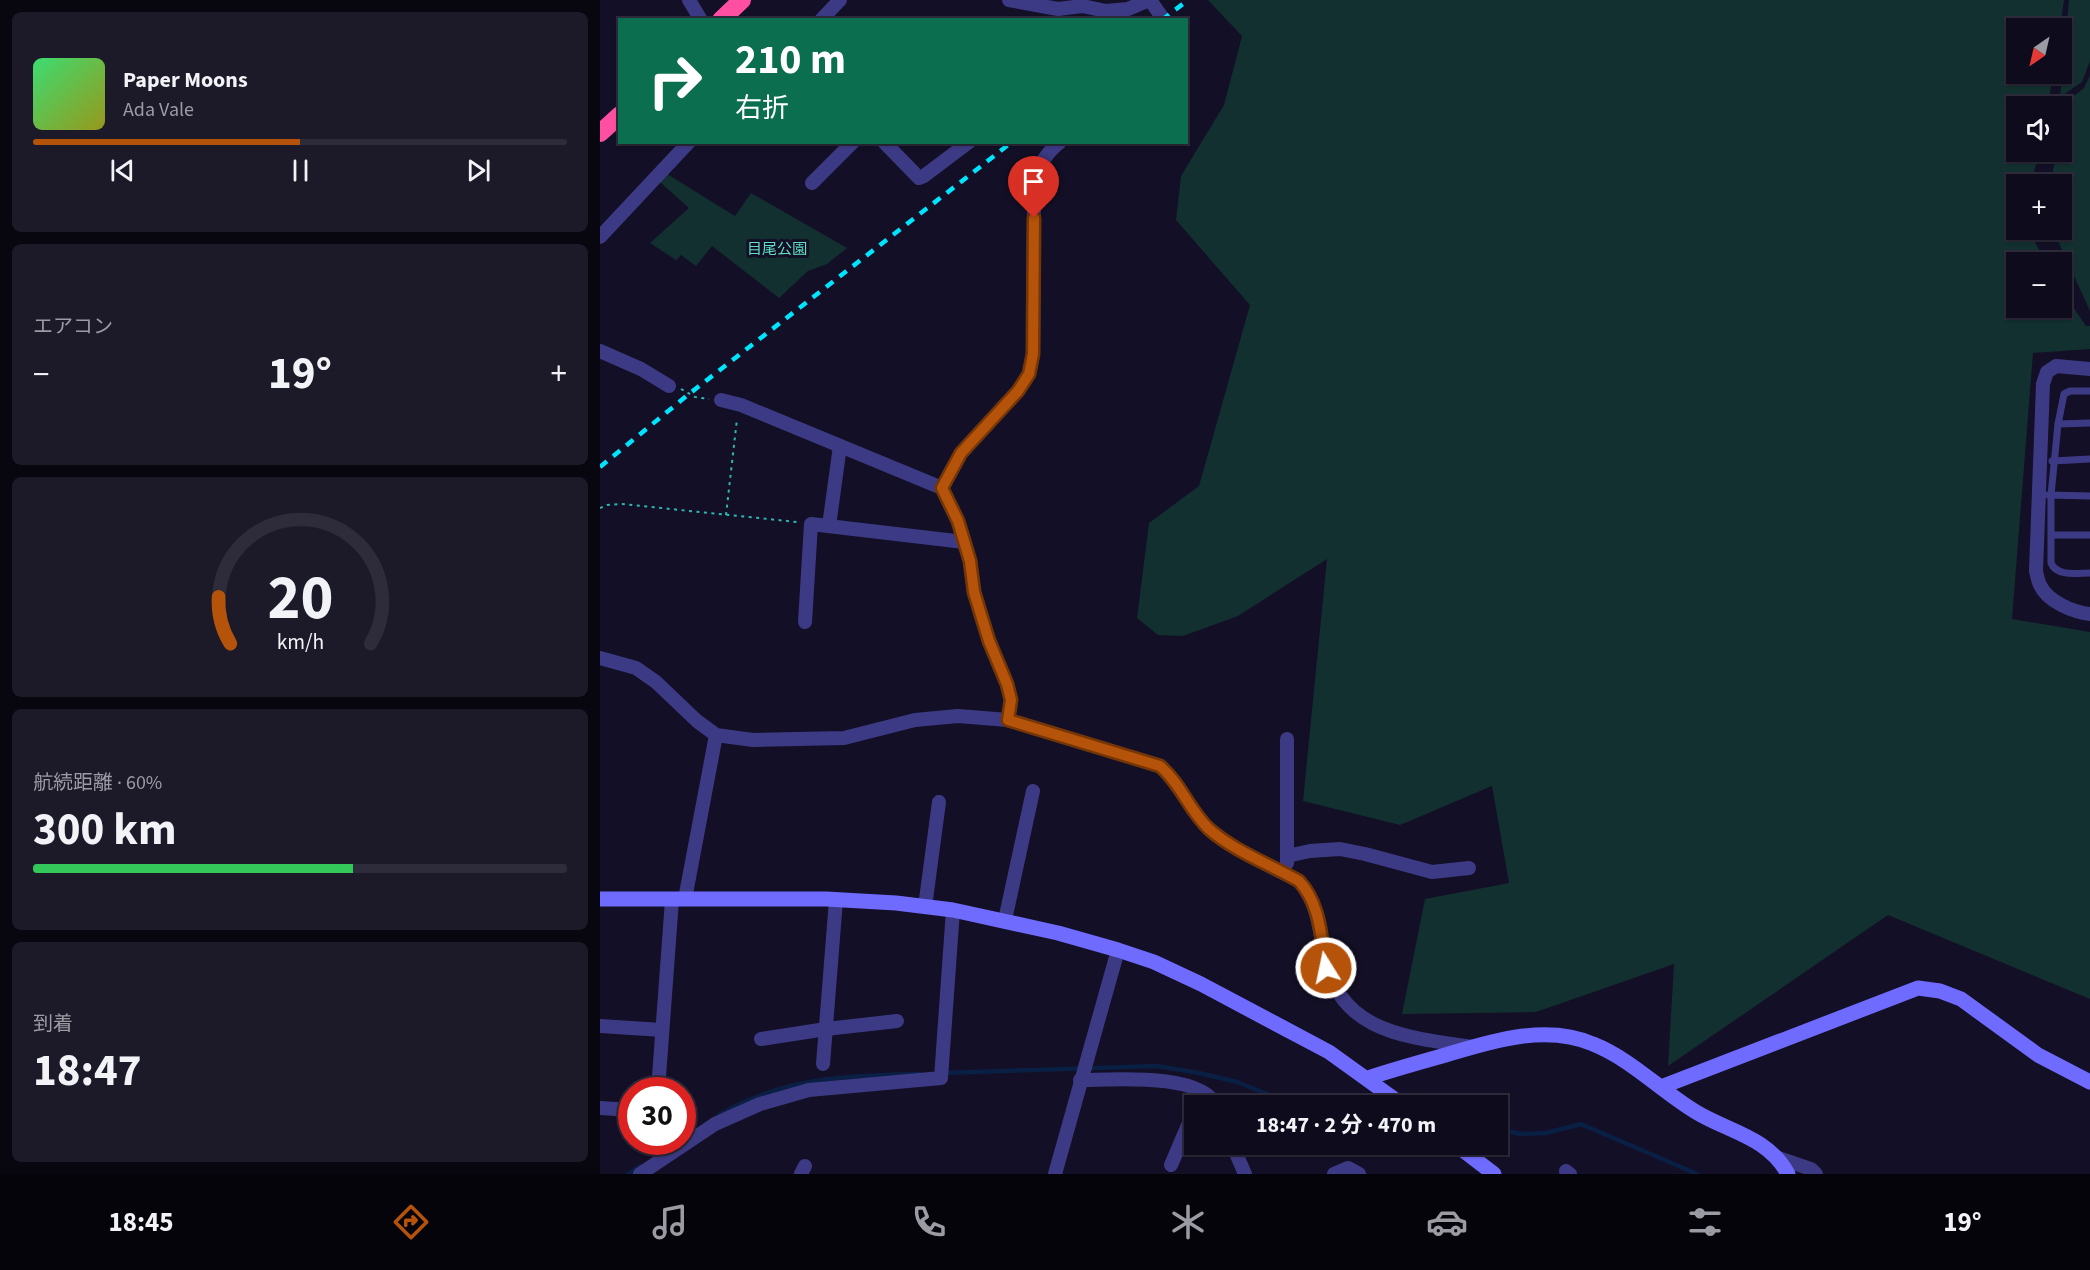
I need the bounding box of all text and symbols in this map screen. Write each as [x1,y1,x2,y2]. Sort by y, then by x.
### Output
north arrow [2006,18,2072,84]
map controls [2006,18,2072,318]
text: 210 m [735,30,846,90]
icon: right [636,42,714,120]
text: Paper Moons [123,64,248,96]
text: 右折 [735,89,789,128]
text: Ada Vale [123,96,194,124]
button: sound [2006,96,2072,162]
icon: previous [106,154,139,187]
icon: pause [284,154,317,187]
icon: next [462,154,495,187]
pin [1008,156,1059,218]
icon: arrive [1017,165,1050,198]
button: + [2006,174,2072,240]
park label: 目尾公園 [747,239,807,260]
button: − [2006,252,2072,318]
text: エアコン [33,313,113,341]
text: 19° [268,342,332,406]
text: − [33,351,49,398]
text: + [551,351,567,398]
text: 20 [267,554,333,643]
text: km/h [276,627,324,658]
text: 航続距離 · 60% [33,769,162,797]
text: 300 km [33,798,177,862]
position arrow [1294,936,1358,1000]
text: 到着 [33,1010,73,1038]
text: 18:47 [33,1039,142,1103]
speed limit sign: 30 [618,1077,696,1155]
text: 18:47 · 2 分 · 470 m [1256,1109,1436,1141]
icon: directions [390,1201,432,1243]
icon: music [649,1201,691,1243]
icon: phone [908,1201,950,1243]
icon: climate [1167,1201,1209,1243]
icon: car [1426,1201,1468,1243]
icon: filters [1684,1201,1726,1243]
text: 18:45 [108,1203,174,1242]
text: 19° [1943,1203,1982,1242]

